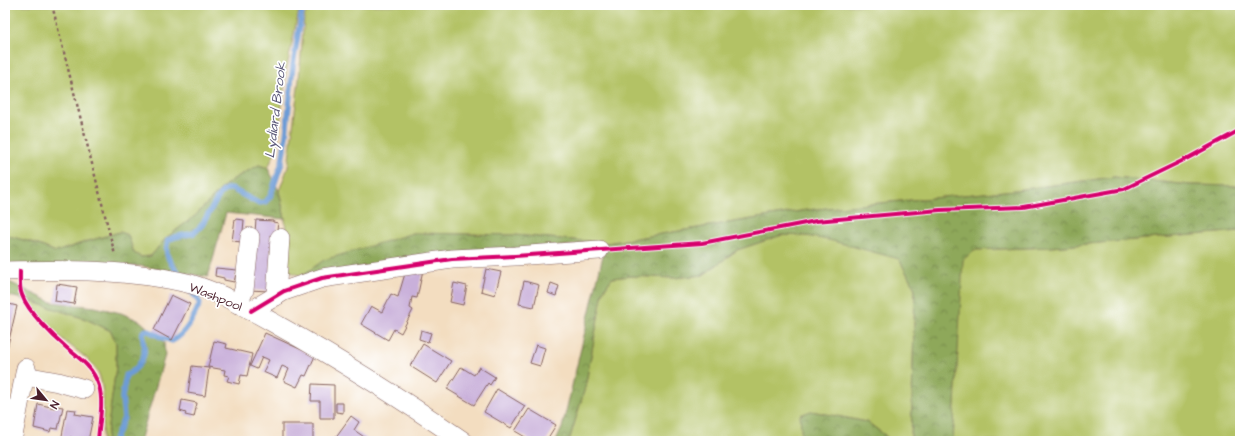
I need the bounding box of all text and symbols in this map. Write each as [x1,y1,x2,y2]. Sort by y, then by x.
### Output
water label: Lydiard Brook [260,61,292,159]
street label: Washpool [186,278,245,316]
north arrow [26,380,66,420]
text: N [46,398,63,411]

